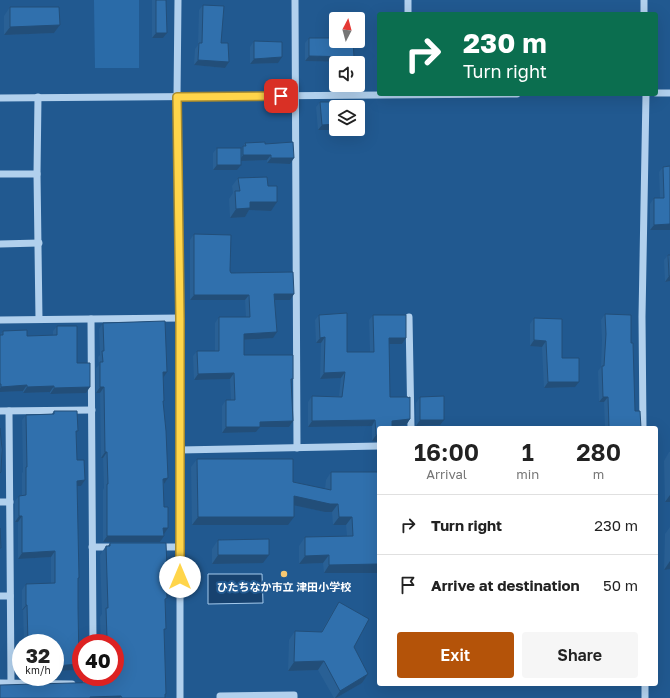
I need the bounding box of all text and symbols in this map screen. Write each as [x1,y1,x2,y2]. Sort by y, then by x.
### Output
north arrow [329,12,365,48]
map controls [329,12,365,136]
text: 230 m [463,26,547,59]
icon: right [397,28,449,80]
button: sound [329,56,365,92]
text: Turn right [463,60,547,82]
pin [264,79,298,113]
icon: arrive [270,85,292,107]
button: layers [329,100,365,136]
text: 16:00 [414,437,479,466]
text: 1 [522,437,534,466]
text: 280 [576,437,621,466]
text: Arrival [426,466,467,482]
text: min [516,466,539,482]
text: m [593,466,604,482]
icon: right [397,514,419,536]
text: Turn right [431,516,502,534]
text: 230 m [594,516,638,534]
position arrow [159,556,201,598]
marker: ひたちなか市立 津田小学校 [279,569,289,579]
icon: arrive [397,574,419,596]
text: Arrive at destination [431,576,580,594]
text: 50 m [603,576,638,594]
place label: ひたちなか市立 津田小学校 [217,580,351,593]
button: Exit [397,632,514,678]
button: Share [522,632,638,678]
speed limit sign: 40 [72,634,124,686]
text: 32 [26,643,50,667]
text: km/h [25,664,51,676]

